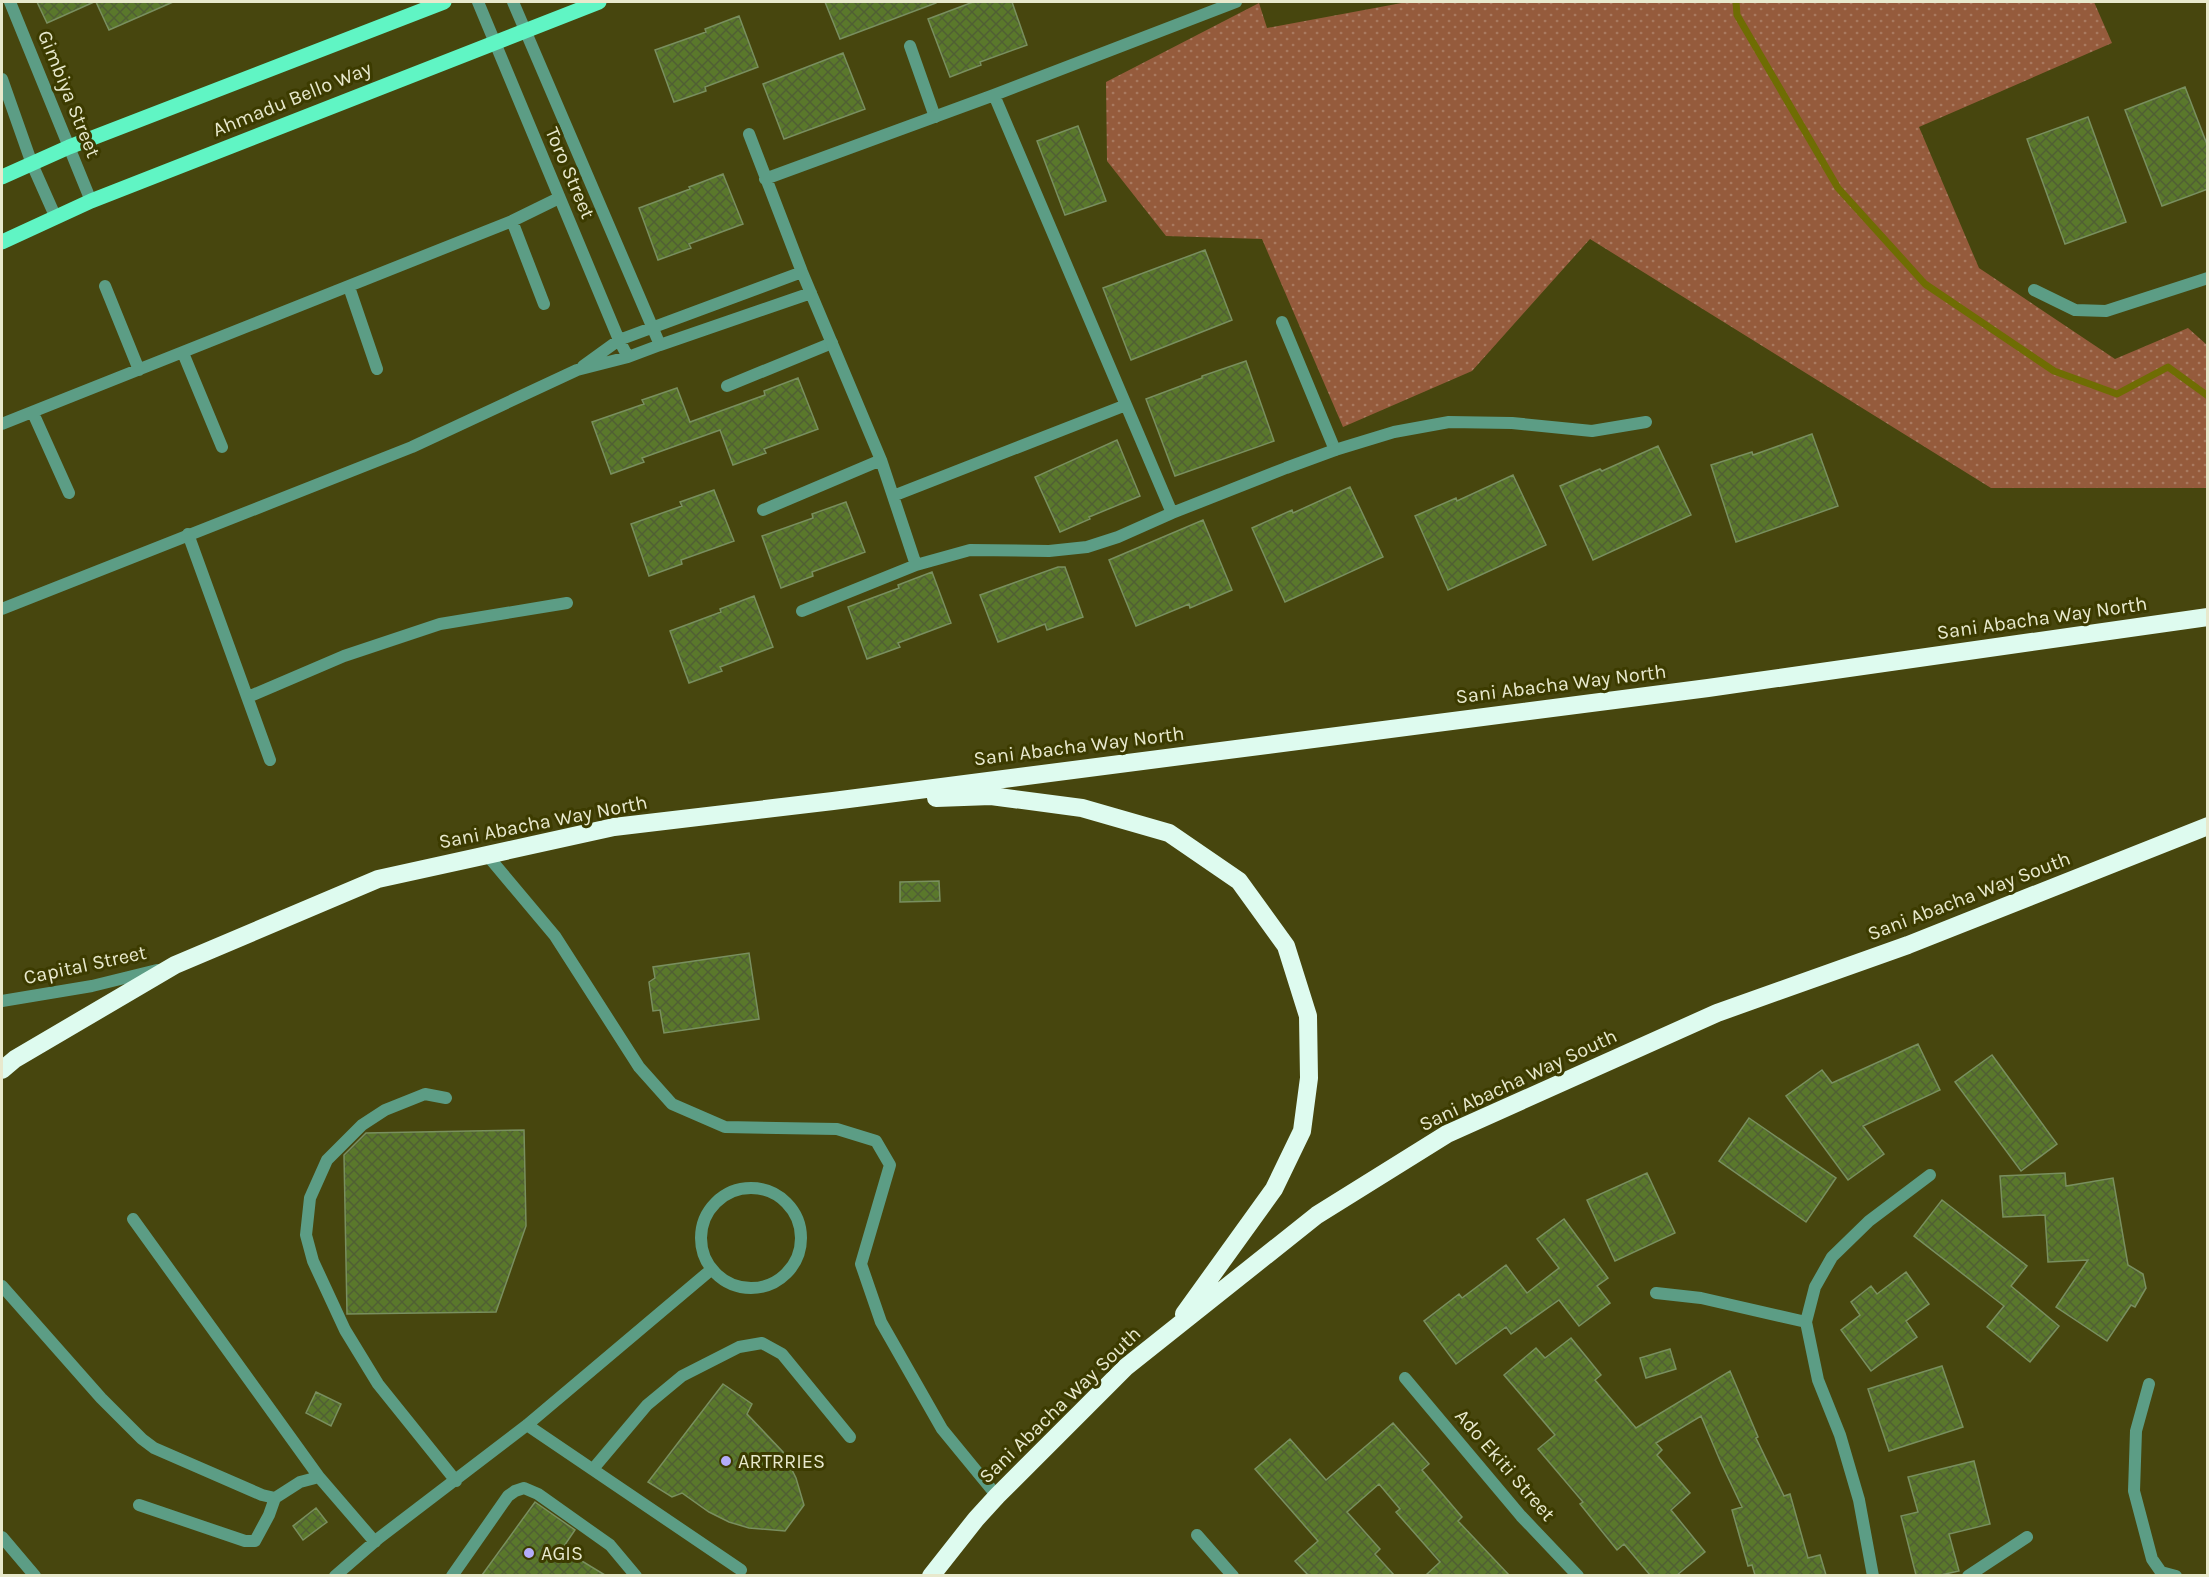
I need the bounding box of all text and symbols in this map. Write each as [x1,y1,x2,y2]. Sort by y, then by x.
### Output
street label: Gimbiya Street [33,27,105,161]
street label: Ahmadu Bello Way [209,57,375,141]
street label: Toro Street [540,124,600,223]
street label: Sani Abacha Way North [1935,592,2149,644]
street label: Sani Abacha Way North [1454,660,1668,708]
street label: Sani Abacha Way North [972,722,1186,770]
street label: Sani Abacha Way North [437,790,649,854]
street label: Sani Abacha Way South [1864,847,2074,945]
street label: Capital Street [22,941,149,989]
street label: Sani Abacha Way South [1416,1024,1620,1136]
street label: Sani Abacha Way South [975,1322,1145,1488]
street label: Ado Ekiti Street [1450,1404,1560,1526]
place label: ARTRRIES [738,1450,825,1473]
marker: ARTRRIES [719,1454,733,1468]
place label: AGIS [541,1542,583,1565]
marker: AGIS [522,1546,536,1560]

